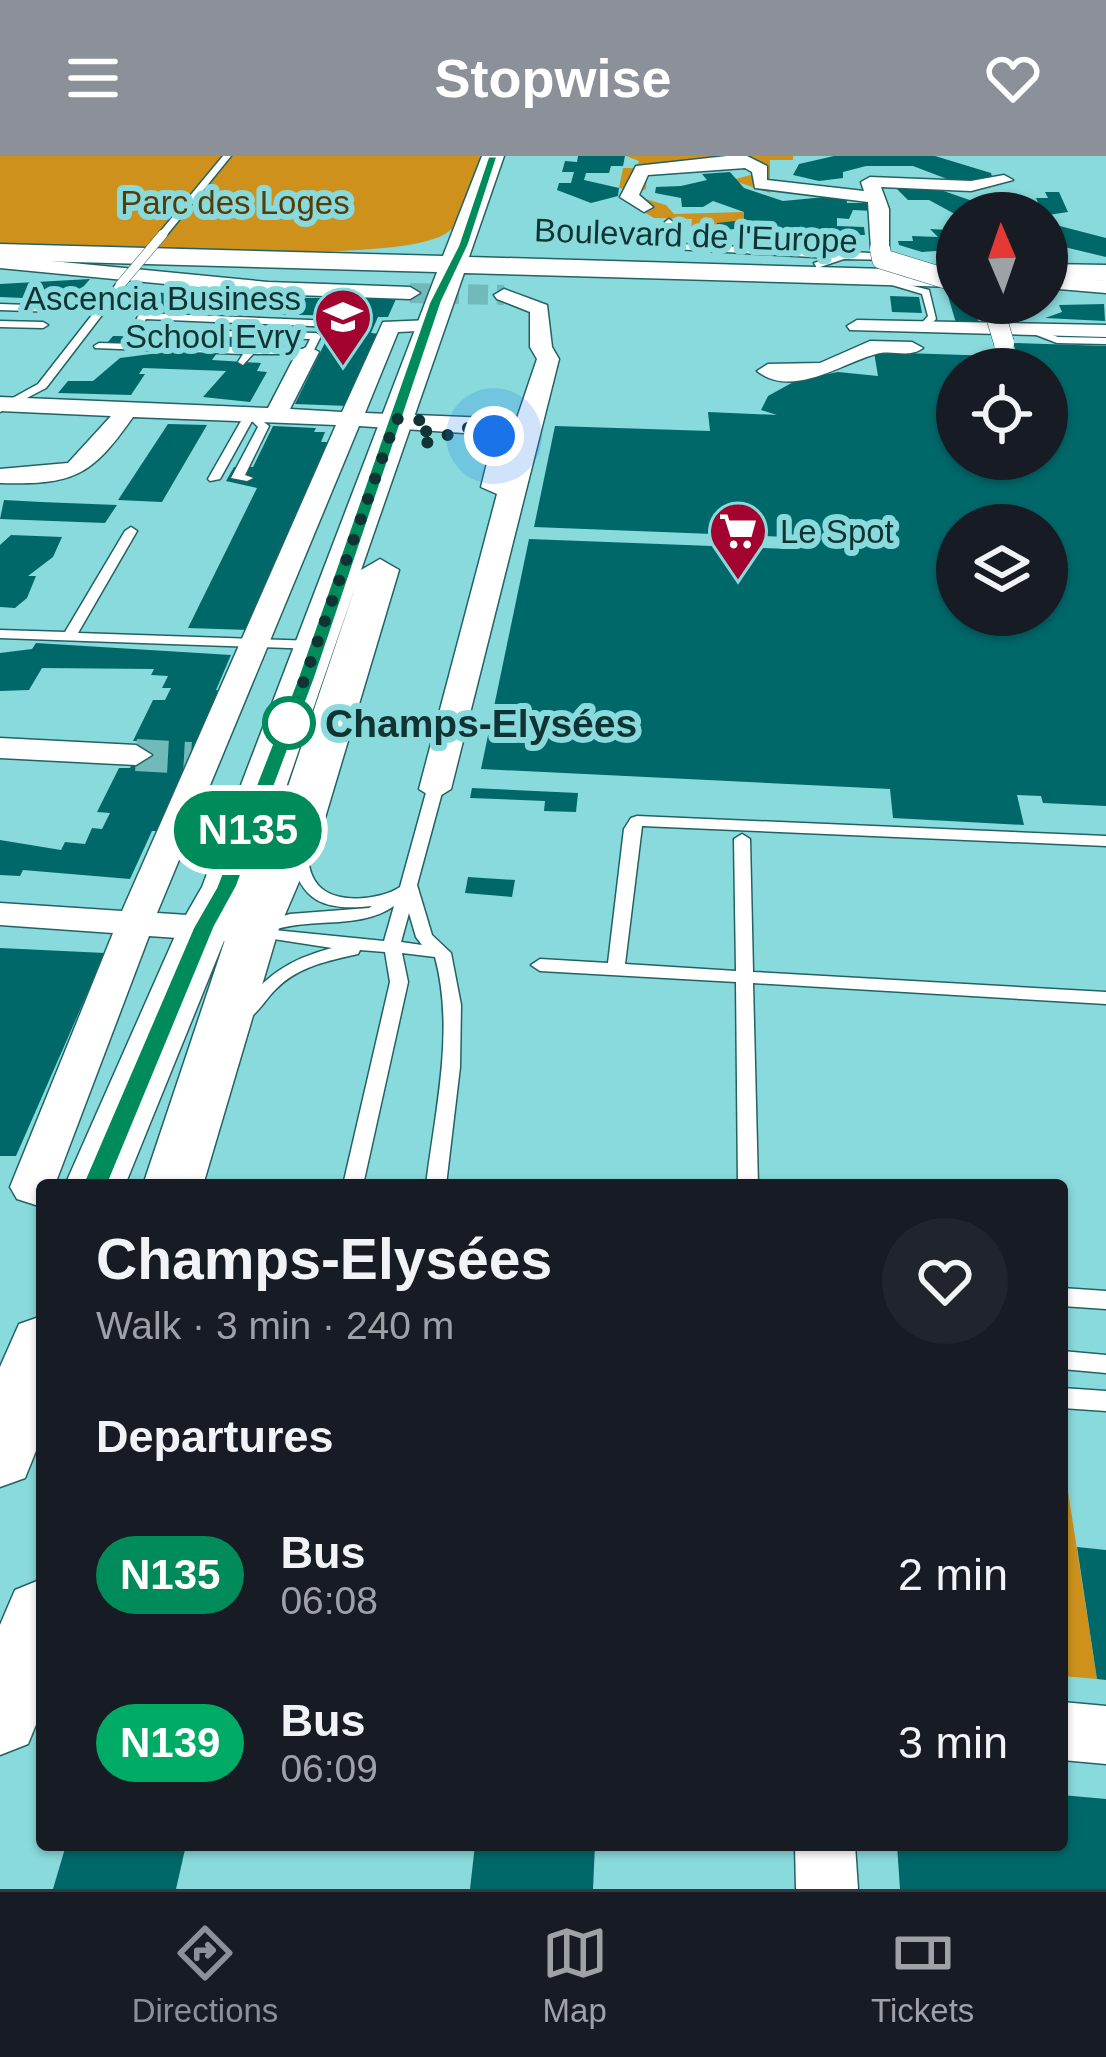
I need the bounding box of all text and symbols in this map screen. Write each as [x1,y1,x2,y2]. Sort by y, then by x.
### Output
icon: menu [60,45,126,111]
icon: heart [980,45,1046,111]
text: Stopwise [434,48,672,108]
park label: Parc des Loges [120,184,350,221]
north arrow [936,192,1068,324]
map controls [936,192,1068,636]
street label: Boulevard de l'Europe [534,211,858,260]
place label: Ascencia Business School Evry [24,280,301,355]
school or university icon: Ascencia Business School Evry [312,286,374,368]
button: locate [936,348,1068,480]
your location [464,406,524,466]
supermarket icon: Le Spot [707,500,769,582]
button: layers [936,504,1068,636]
place label: Le Spot [780,513,894,550]
marker: Champs-Elysées [264,698,314,748]
place label: Champs-Elysées [325,702,637,745]
line badge: N135 [164,791,332,869]
text: N135 [198,806,298,853]
button: heart [882,1218,1008,1344]
text: Champs-Elysées [96,1227,552,1291]
text: Walk · 3 min · 240 m [96,1304,454,1347]
text: Departures [96,1411,334,1462]
text: Bus [280,1527,365,1578]
text: 2 min [898,1549,1008,1600]
text: N135 [120,1551,220,1598]
text: 06:08 [280,1579,378,1622]
text: Bus [280,1695,365,1746]
text: 3 min [898,1717,1008,1768]
text: N139 [120,1719,220,1766]
text: 06:09 [280,1747,378,1790]
tab: Directions [132,1920,278,2030]
tab: Map [542,1920,608,2030]
tab: Tickets [871,1920,974,2030]

